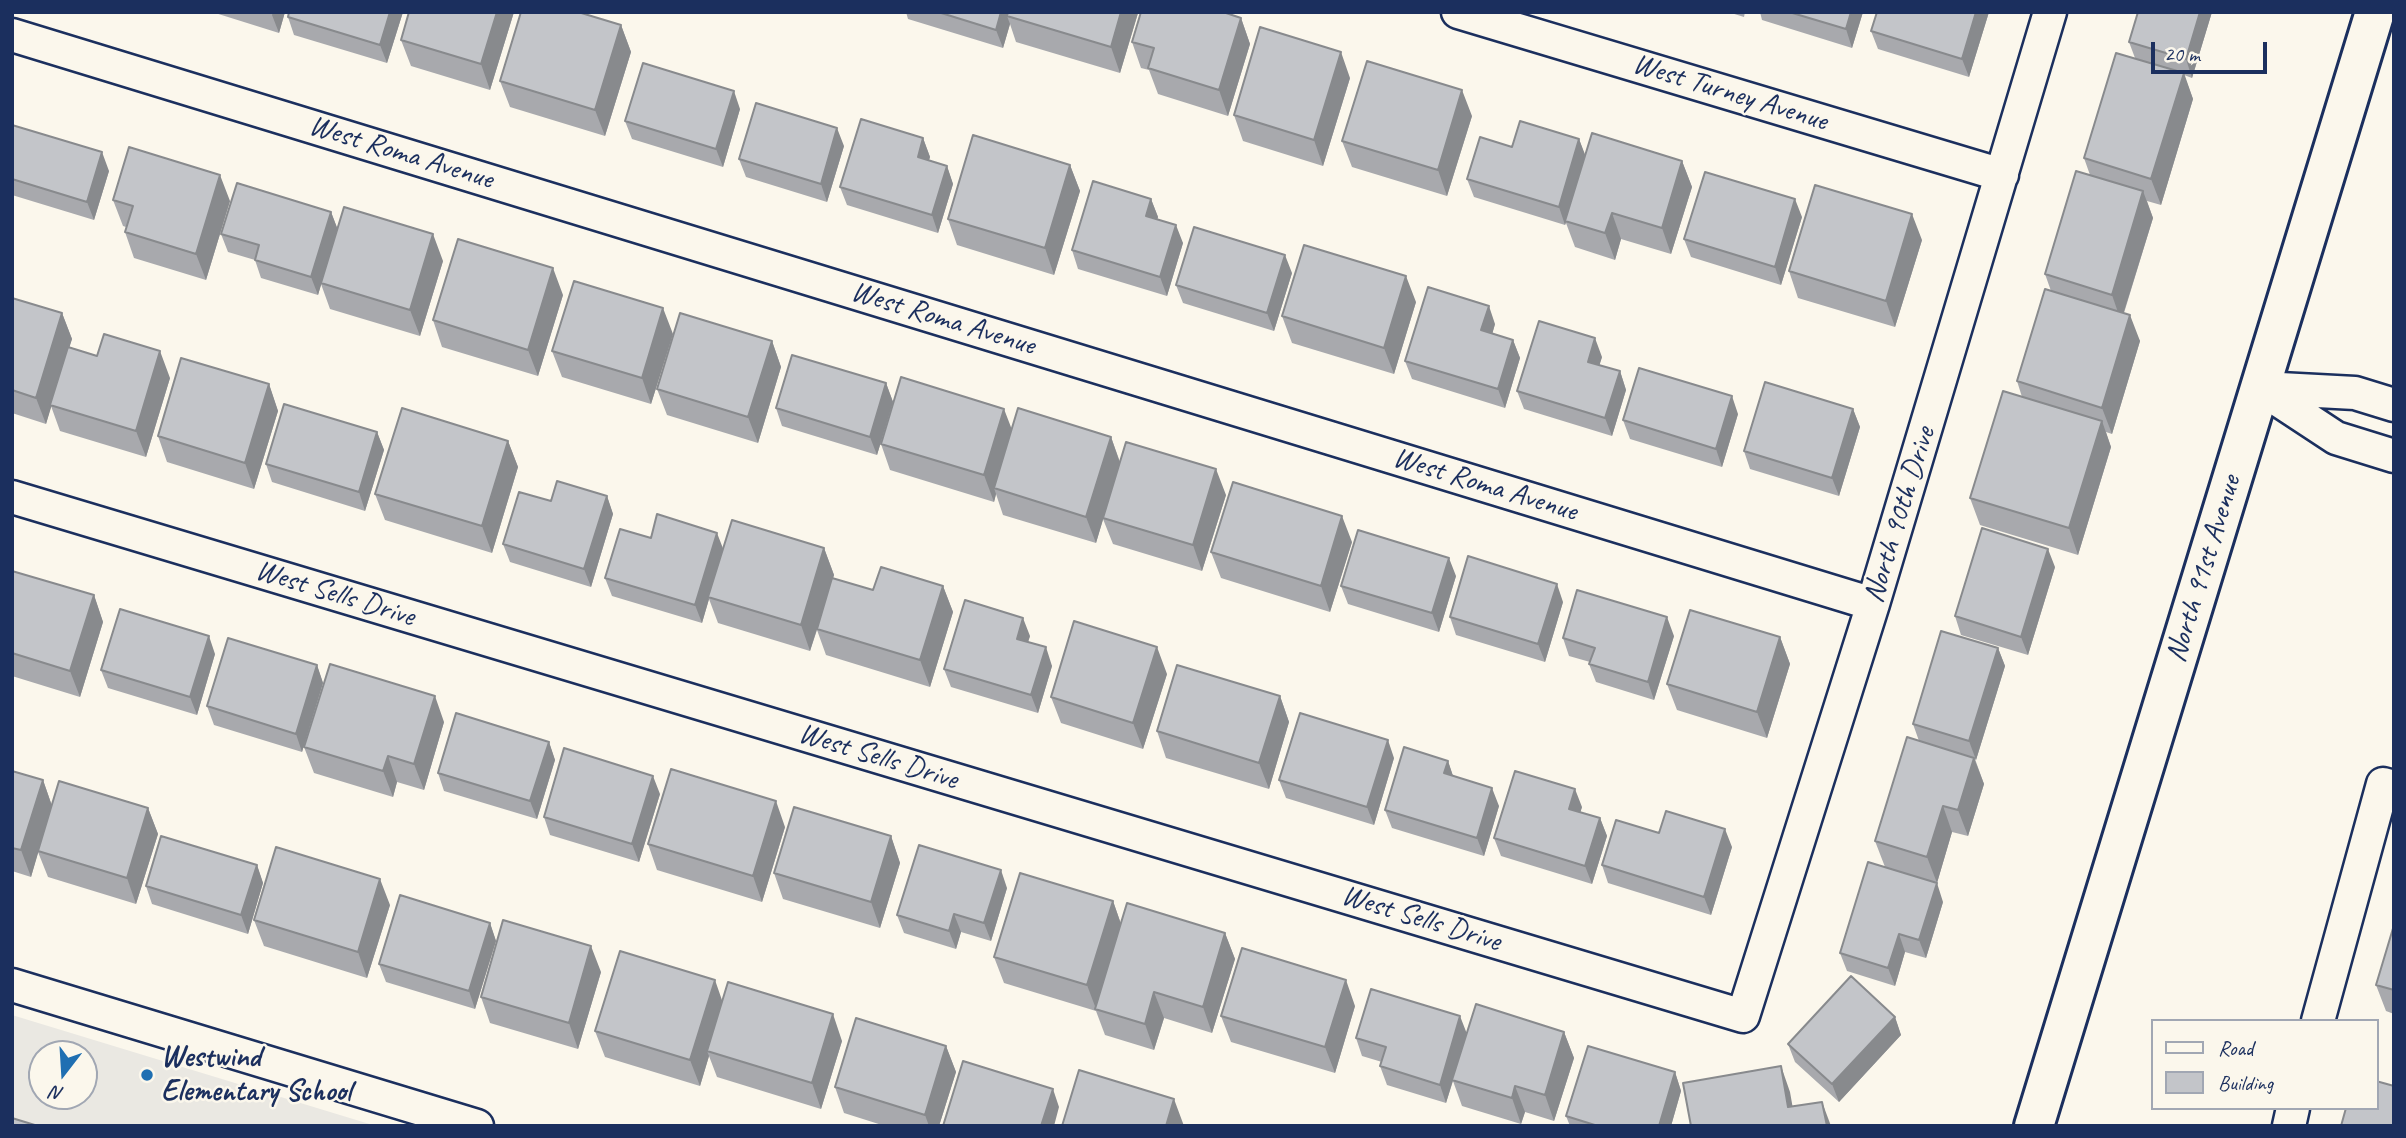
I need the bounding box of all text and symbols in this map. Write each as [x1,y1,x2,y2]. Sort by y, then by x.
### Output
scale bar [2154,28,2270,72]
text: 20 m [2164,41,2200,67]
street label: West Turney Avenue [1628,46,1832,140]
street label: West Roma Avenue [305,108,497,198]
street label: West Roma Avenue [847,274,1039,364]
street label: North 90th Drive [1856,423,1944,607]
street label: West Roma Avenue [1389,440,1581,530]
street label: North 91st Avenue [2158,471,2250,667]
street label: West Sells Drive [251,553,419,635]
street label: West Sells Drive [794,716,962,798]
street label: West Sells Drive [1337,878,1505,960]
legend [2150,1019,2378,1110]
text: Road [2218,1035,2253,1061]
north arrow [28,1040,98,1110]
place label: Westwind Elementary School [161,1040,351,1110]
marker: Westwind Elementary School [139,1067,155,1083]
text: Building [2218,1070,2273,1096]
text: N [48,1080,67,1106]

